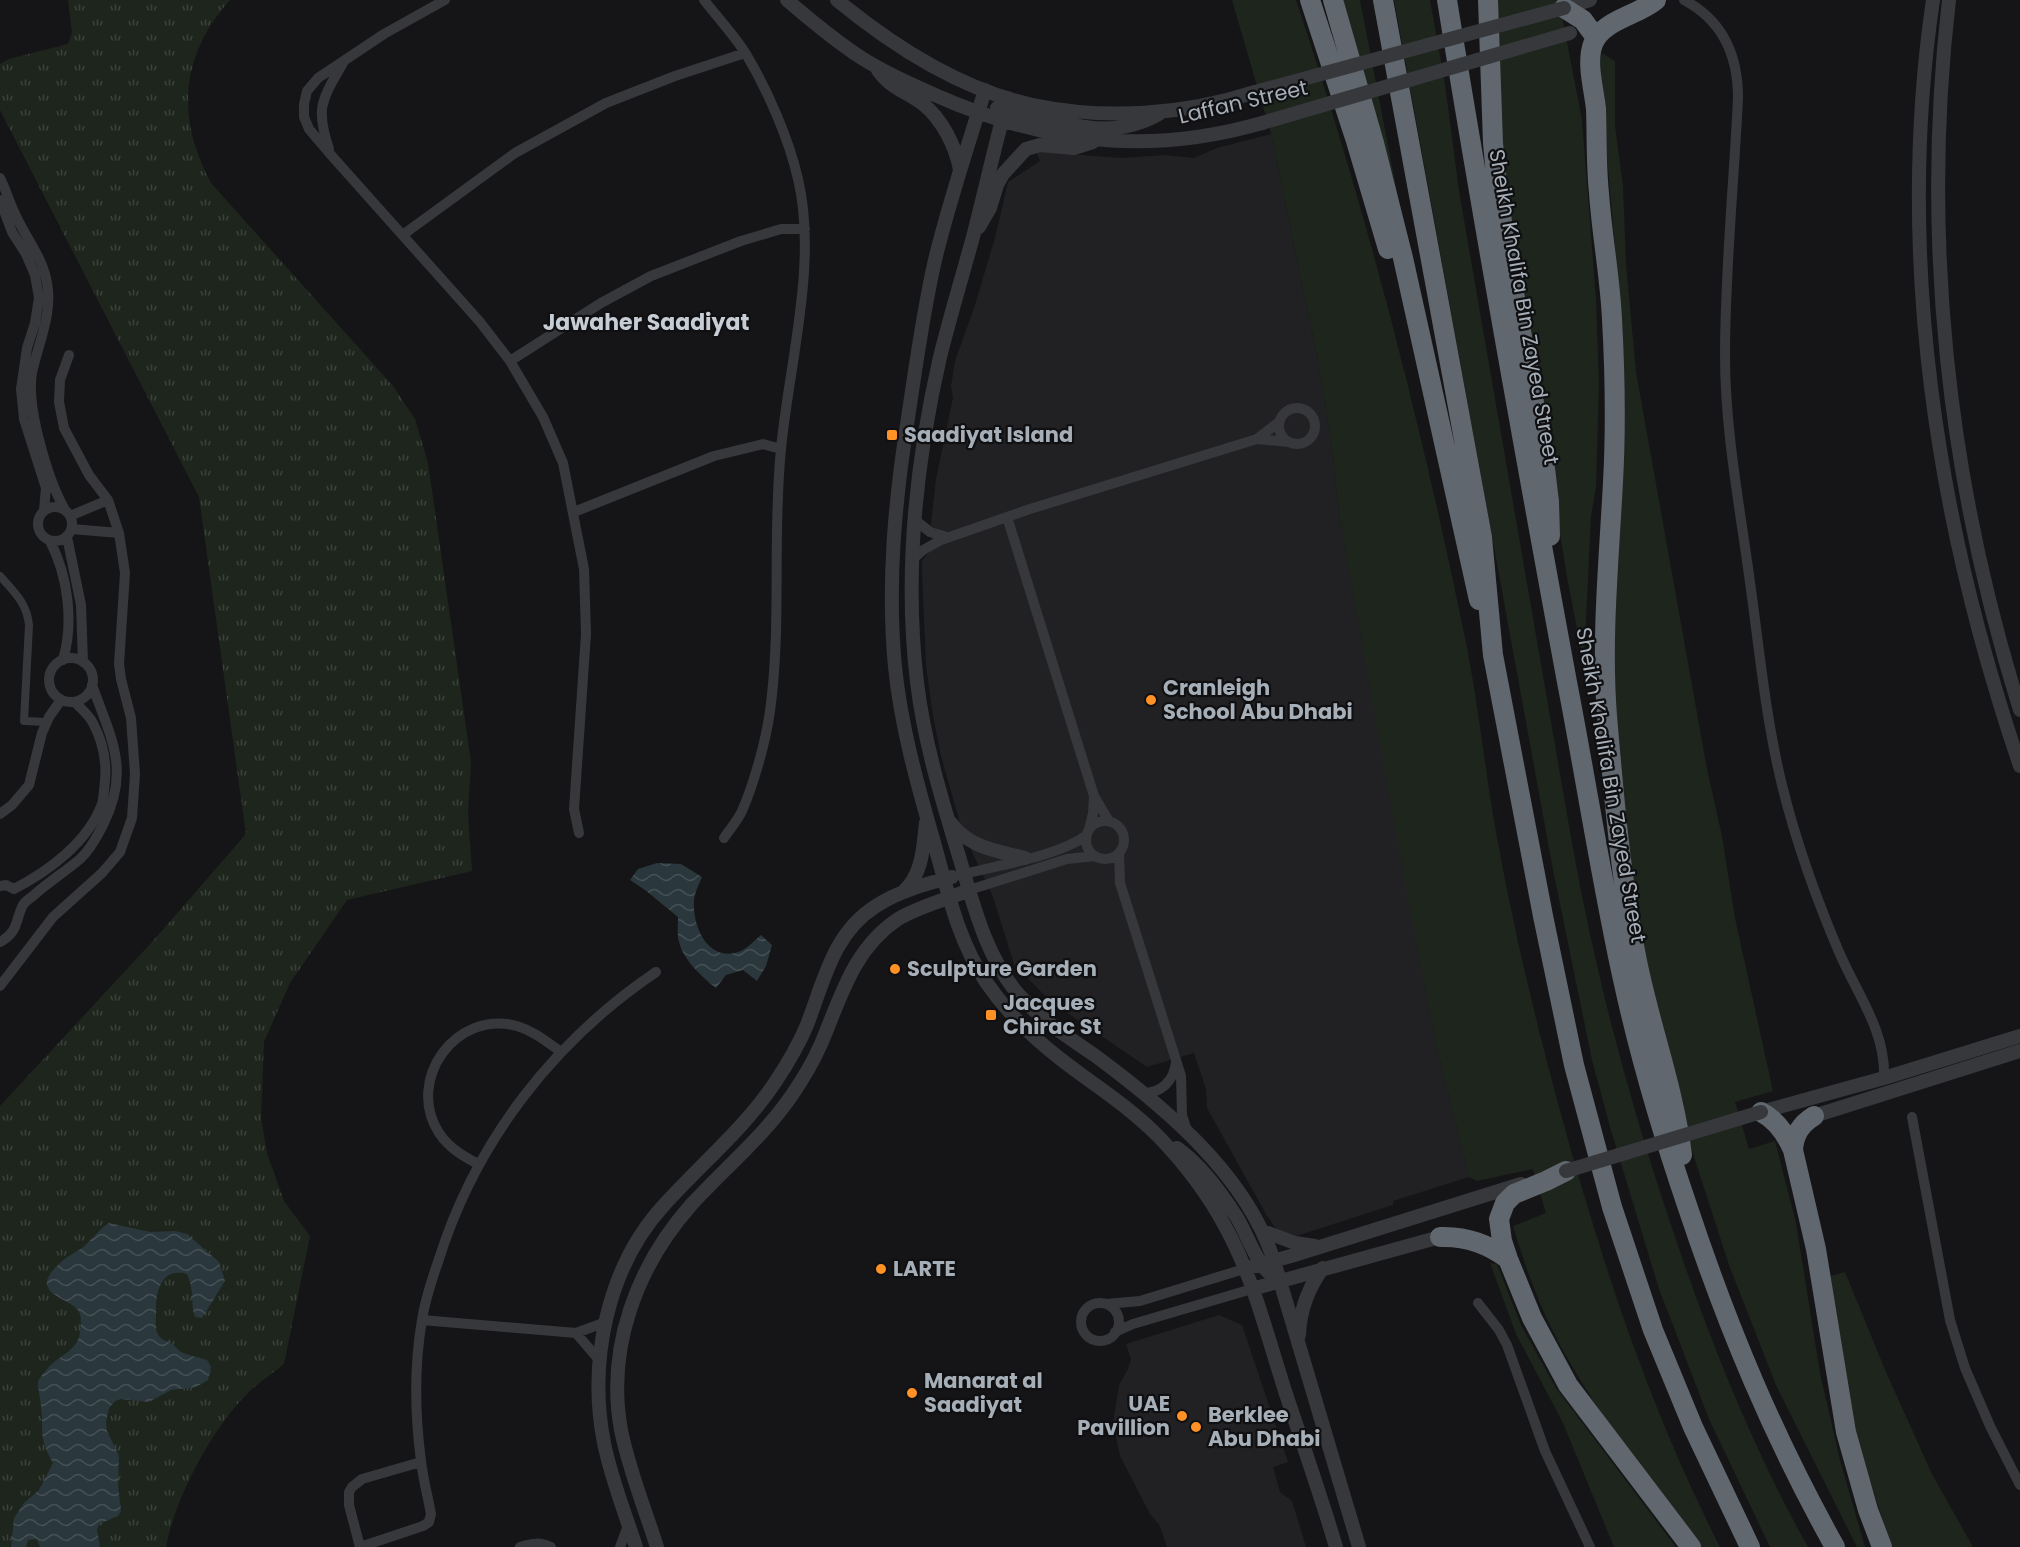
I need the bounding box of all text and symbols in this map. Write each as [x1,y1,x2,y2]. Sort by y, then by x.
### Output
street label: Laffan Street [1175,73,1310,130]
street label: Sheikh Khalifa Bin Zayed Street [1482,147,1567,467]
district label: Jawaher Saadiyat [543,307,749,338]
place label: Saadiyat Island [904,420,1073,449]
marker: Saadiyat Island [885,428,899,442]
street label: Sheikh Khalifa Bin Zayed Street [1569,625,1654,945]
place label: Cranleigh School Abu Dhabi [1163,673,1353,726]
marker: Cranleigh School Abu Dhabi [1144,693,1158,707]
place label: Sculpture Garden [907,954,1097,983]
marker: Sculpture Garden [888,962,902,976]
place label: Jacques Chirac St [1003,988,1101,1041]
marker: Jacques Chirac St [984,1008,998,1022]
place label: LARTE [893,1254,956,1283]
marker: LARTE [874,1262,888,1276]
place label: Manarat al Saadiyat [924,1366,1043,1419]
marker: Manarat al Saadiyat [905,1386,919,1400]
place label: UAE Pavillion [1077,1389,1170,1442]
place label: Berklee Abu Dhabi [1208,1400,1320,1453]
marker: UAE Pavillion [1175,1409,1189,1423]
marker: Berklee Abu Dhabi [1189,1420,1203,1434]

